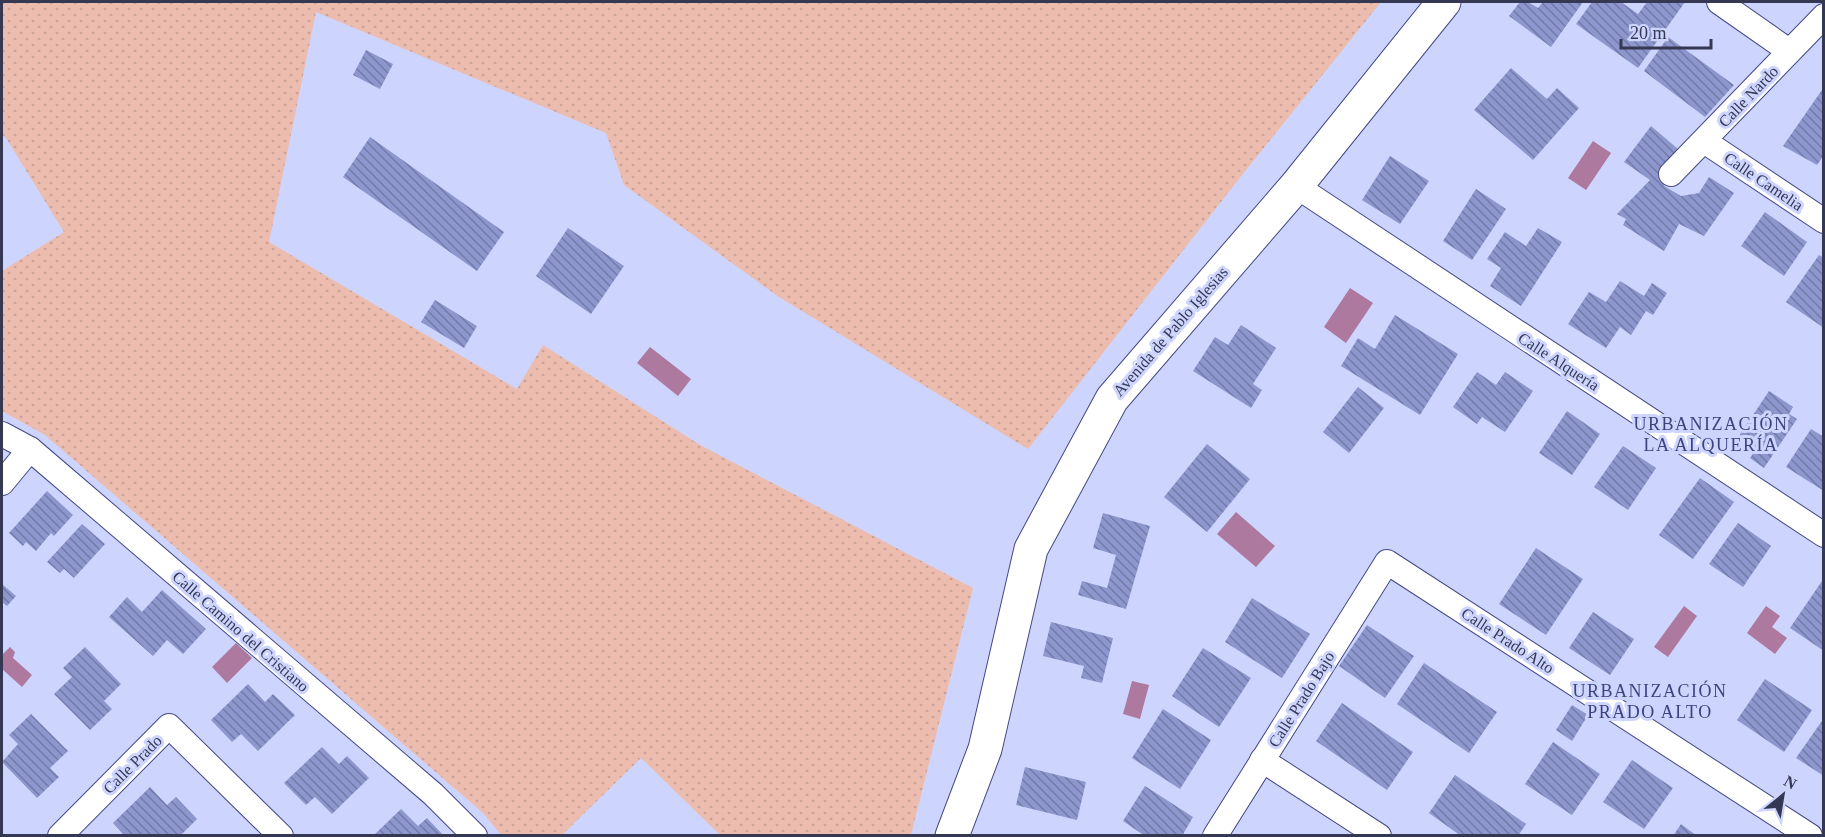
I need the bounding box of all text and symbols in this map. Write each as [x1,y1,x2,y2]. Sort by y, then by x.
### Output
scale bar [1621,12,1711,50]
text: 20 m [1630,23,1667,43]
street label: Calle Nardo [1715,62,1781,130]
street label: Calle Camelia [1721,149,1806,214]
street label: Avenida de Pablo Iglesias [1110,263,1232,400]
street label: Calle Alquería [1515,329,1602,395]
district label: URBANIZACIÓN LA ALQUERÍA [1634,413,1789,455]
street label: Calle Camino del Cristiano [169,568,312,695]
street label: Calle Prado Alto [1458,604,1557,677]
street label: Calle Prado Bajo [1265,648,1338,751]
district label: URBANIZACIÓN PRADO ALTO [1573,680,1728,722]
street label: Calle Prado [100,732,165,797]
north arrow [1753,765,1813,825]
text: N [1781,772,1800,793]

